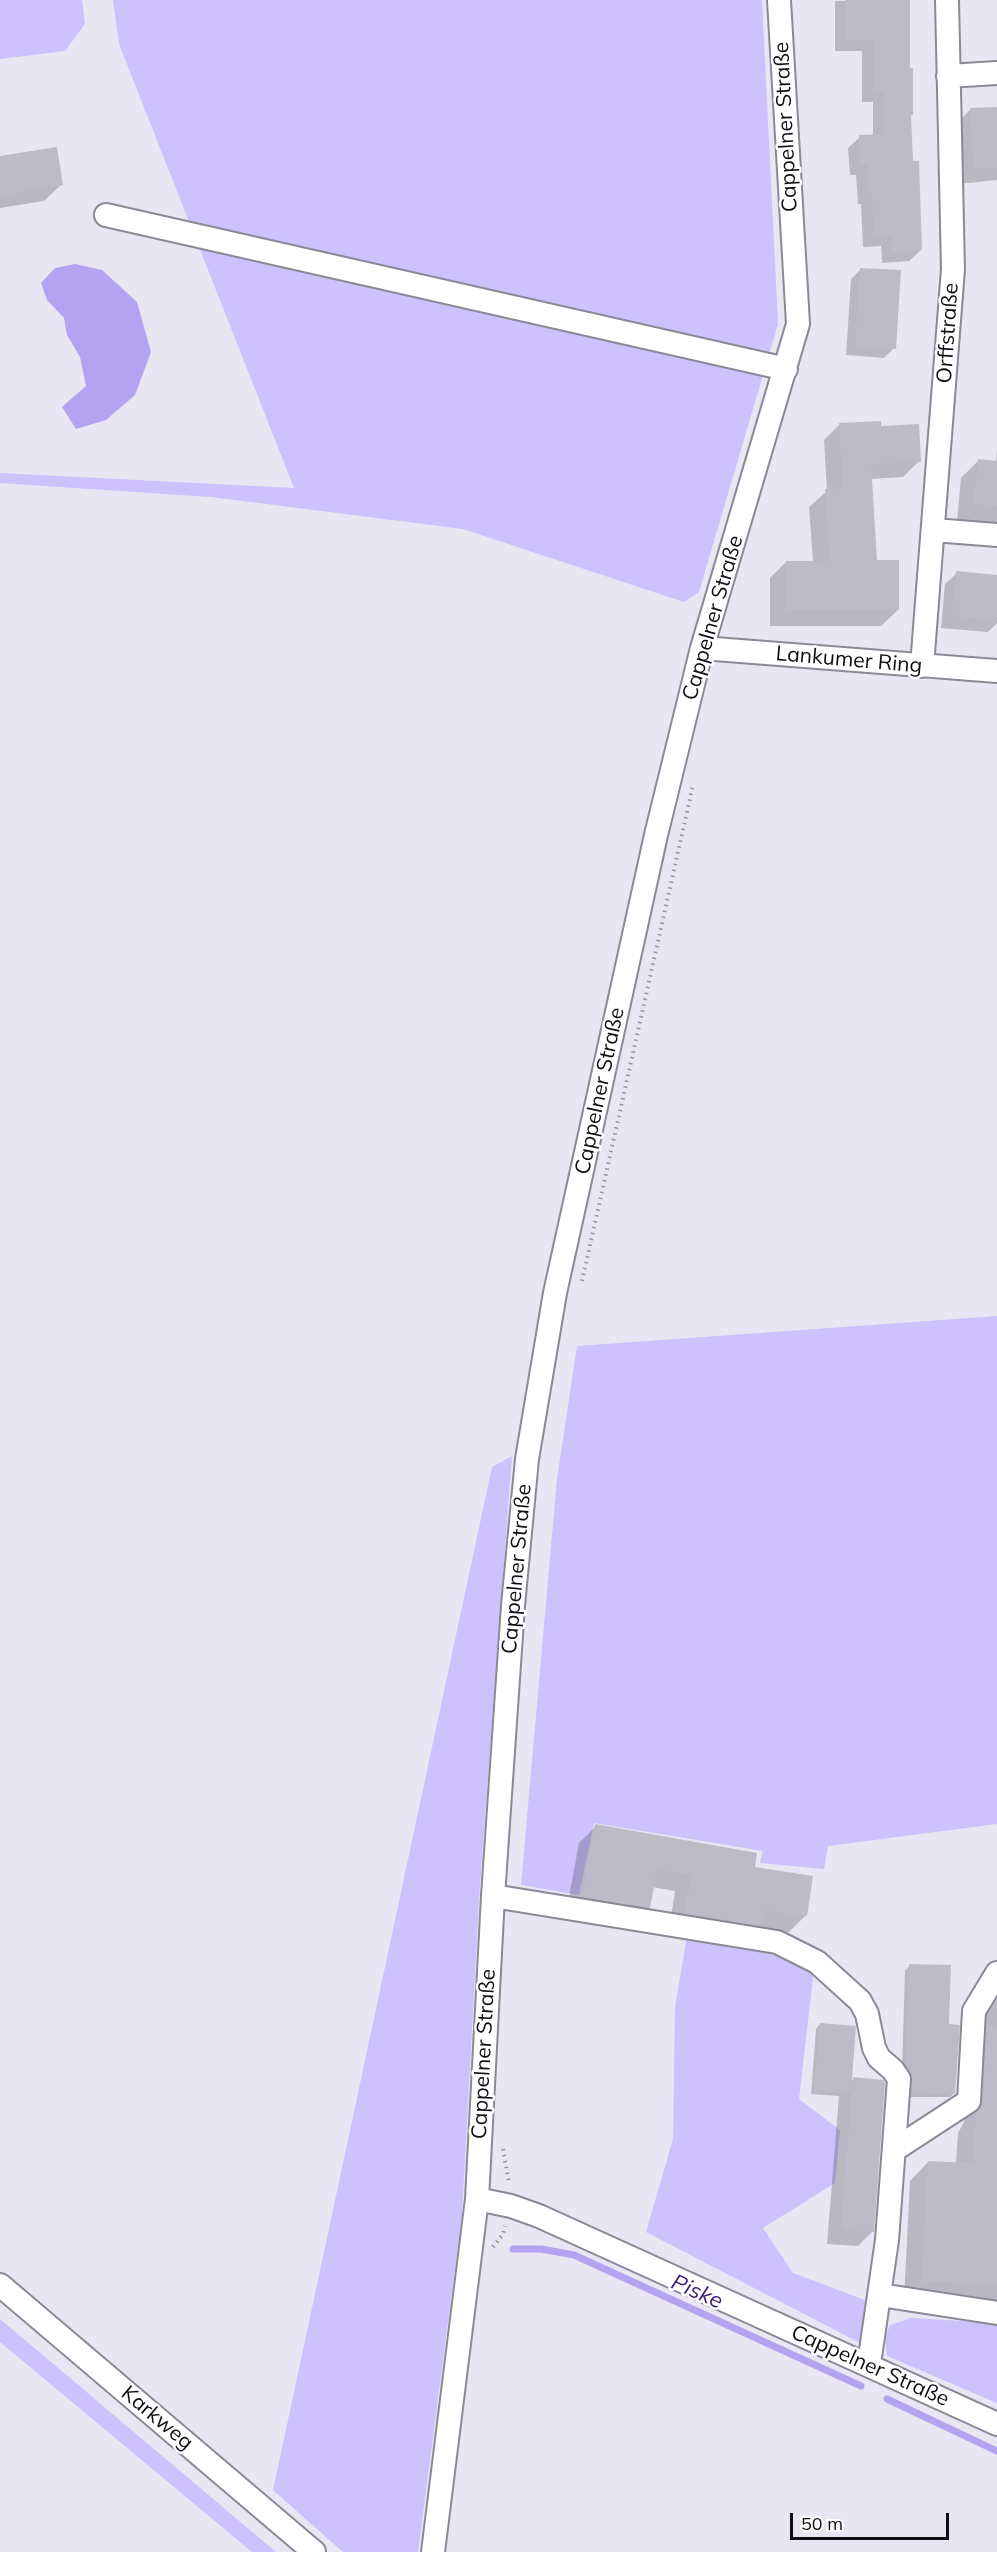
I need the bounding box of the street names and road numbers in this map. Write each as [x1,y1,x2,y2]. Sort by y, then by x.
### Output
street label: Cappelner Straße [769,41,803,213]
street label: Orffstraße [932,282,964,384]
street label: Cappelner Straße [677,533,749,703]
street label: Lankumer Ring [775,641,923,679]
street label: Cappelner Straße [570,1005,630,1177]
street label: Cappelner Straße [497,1483,537,1655]
street label: Cappelner Straße [467,1968,501,2140]
street label: Cappelner Straße [787,2320,953,2412]
street label: Karkweg [116,2381,198,2455]

